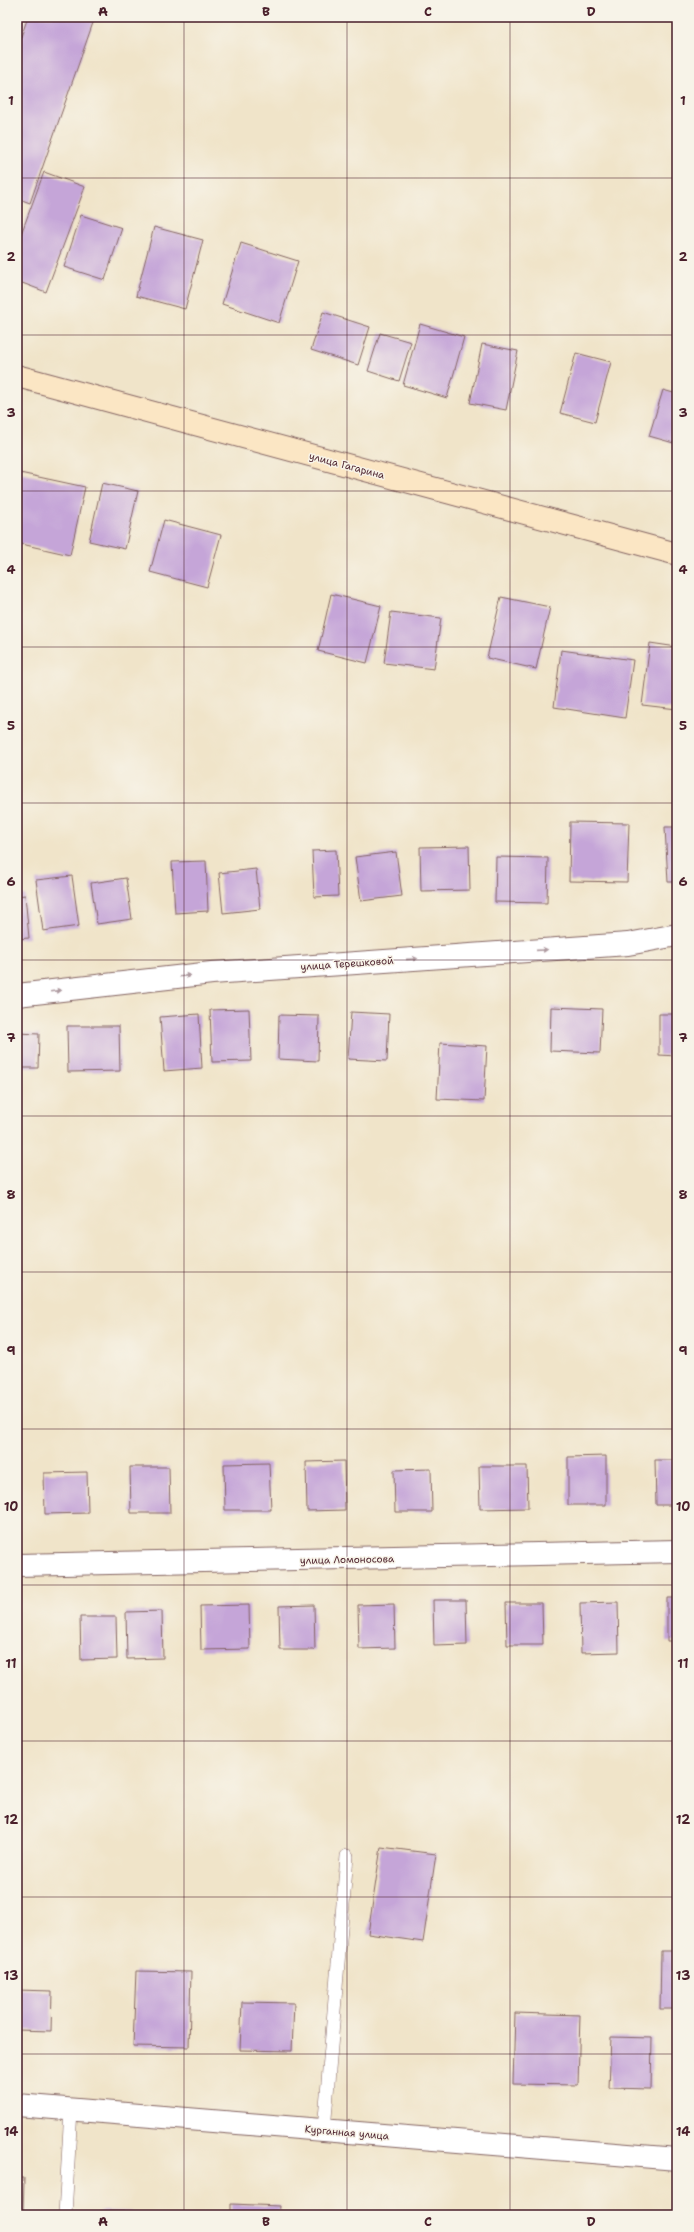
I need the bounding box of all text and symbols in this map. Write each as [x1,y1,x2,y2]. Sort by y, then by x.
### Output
text: A [98,3,108,20]
text: B [262,3,270,20]
text: C [424,3,432,20]
text: D [586,3,596,20]
text: 1 [8,92,14,109]
text: 1 [680,92,686,109]
text: 2 [6,248,16,265]
text: 2 [678,248,688,265]
text: 3 [6,404,16,421]
text: 3 [678,404,688,421]
street label: улица Гагарина [308,449,387,482]
text: 4 [6,561,16,578]
text: 4 [678,561,688,578]
text: 5 [7,717,15,734]
text: 5 [679,717,687,734]
text: 6 [6,873,16,890]
text: 6 [678,873,688,890]
one-way arrow [536,947,548,954]
street label: улица Терешковой [300,954,394,973]
one-way arrow [406,956,418,963]
one-way arrow [179,973,191,979]
one-way arrow [50,988,62,994]
text: 7 [6,1029,16,1046]
text: 7 [678,1029,688,1046]
text: 8 [6,1186,16,1203]
text: 8 [678,1186,688,1203]
text: 9 [6,1342,16,1359]
text: 9 [678,1342,688,1359]
text: 10 [4,1498,18,1515]
text: 10 [676,1498,690,1515]
street label: улица Ломоносова [300,1552,395,1567]
text: 11 [5,1655,17,1672]
text: 11 [677,1655,689,1672]
text: 12 [4,1811,18,1828]
text: 12 [676,1811,690,1828]
text: 13 [4,1967,18,1984]
text: 13 [676,1967,690,1984]
street label: Курганная улица [304,2122,390,2143]
text: 14 [4,2123,18,2140]
text: 14 [676,2123,690,2140]
text: A [98,2213,108,2230]
text: B [262,2213,270,2230]
text: C [424,2213,432,2230]
text: D [586,2213,596,2230]

